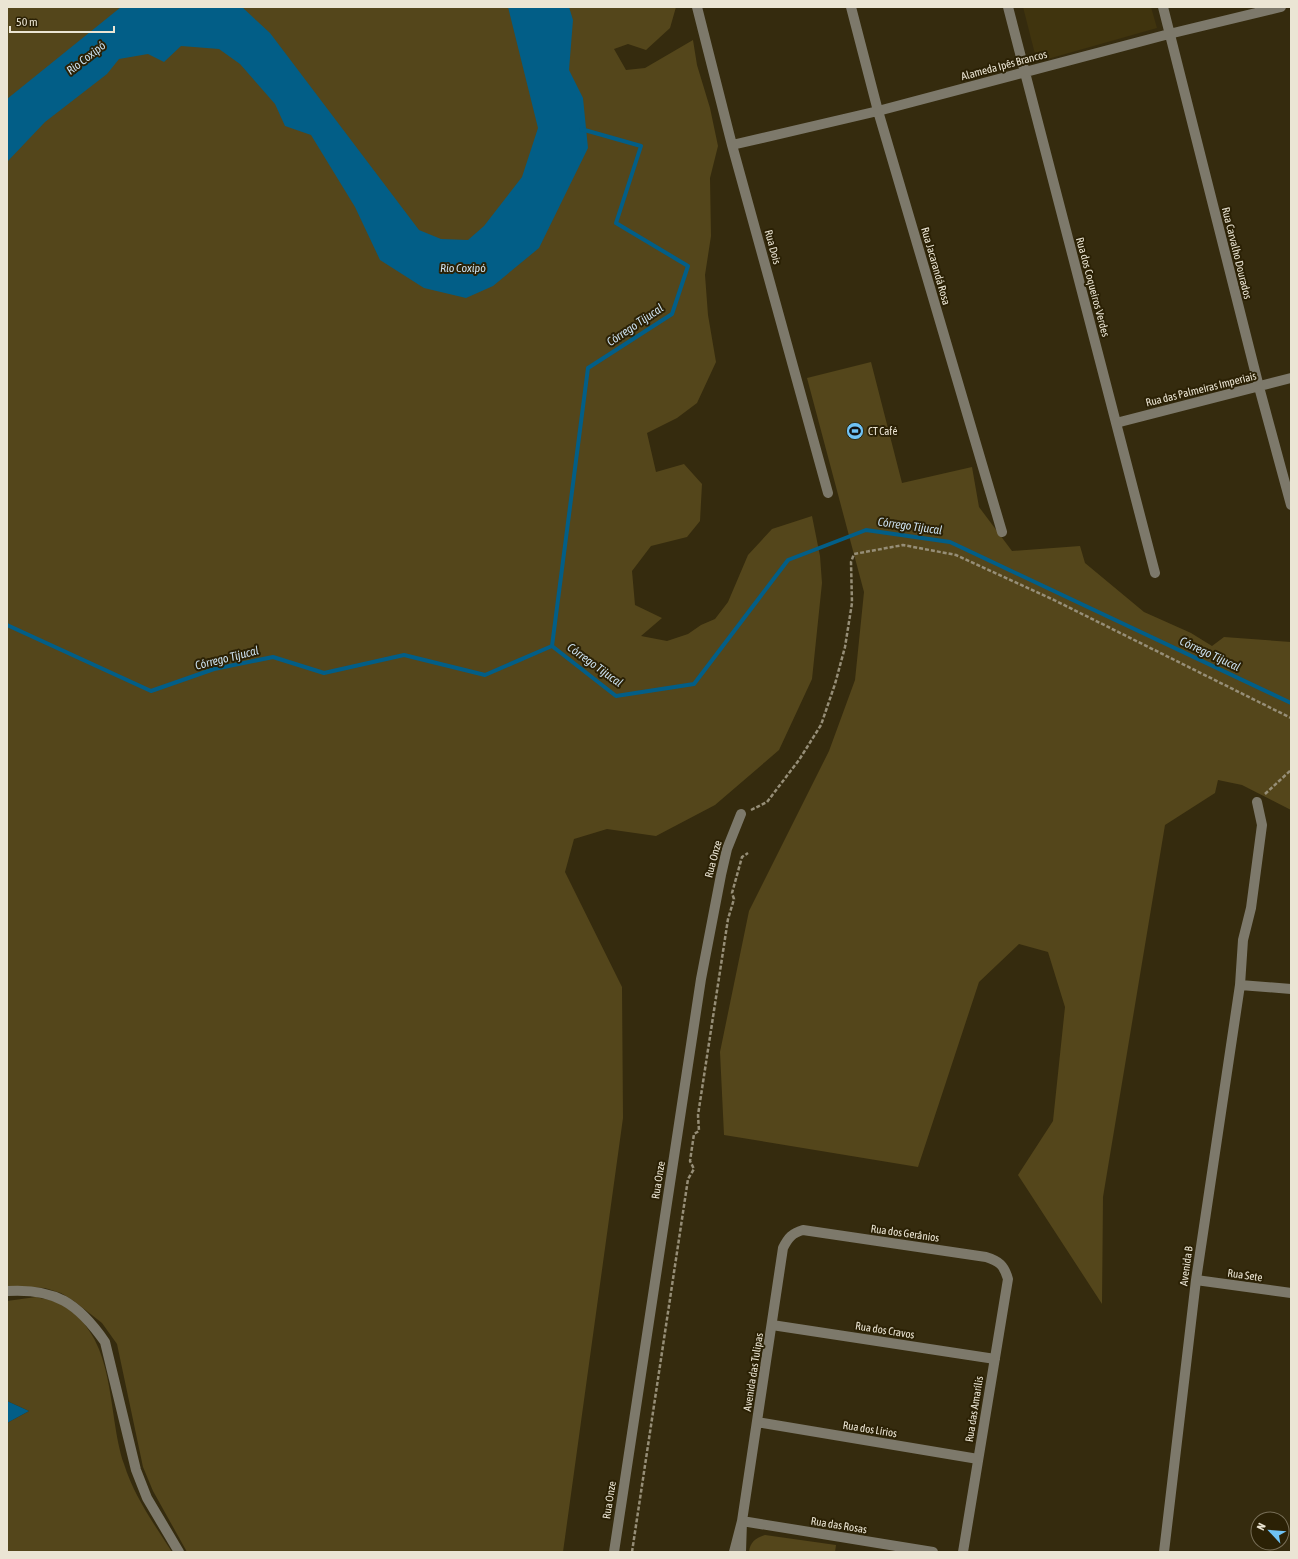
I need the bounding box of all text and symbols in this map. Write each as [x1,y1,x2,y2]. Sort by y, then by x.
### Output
scale bar [10,8,114,34]
text: 50 m [16,15,38,29]
water label: Rio Coxipó [64,38,109,78]
street label: Alameda Ipês Brancos [960,48,1048,82]
street label: Rua Carvalho Dourados [1220,206,1254,300]
street label: Rua Jacarandá Rosa [919,226,953,306]
street label: Rua Dois [763,228,783,266]
street label: Rua dos Coqueiros Verdes [1074,236,1112,338]
water label: Rio Coxipó [440,261,486,275]
water label: Córrego Tijucal [604,301,666,349]
street label: Rua das Palmeiras Imperiais [1144,369,1258,409]
sports icon: CT Café [845,421,865,441]
place label: CT Café [868,425,897,437]
water label: Córrego Tijucal [877,515,943,537]
water label: Córrego Tijucal [1177,634,1243,674]
water label: Córrego Tijucal [565,640,625,690]
water label: Córrego Tijucal [194,643,260,673]
street label: Rua Onze [702,839,724,879]
street label: Rua Onze [649,1160,667,1200]
street label: Rua dos Gerânios [870,1222,940,1244]
street label: Avenida B [1177,1245,1195,1287]
street label: Rua Sete [1227,1267,1263,1283]
street label: Rua dos Cravos [855,1319,916,1341]
street label: Avenida das Tulipas [741,1332,765,1412]
street label: Rua das Amarílis [963,1375,985,1443]
street label: Rua dos Lírios [842,1419,898,1439]
street label: Rua Onze [600,1480,618,1520]
north arrow [1250,1511,1290,1551]
street label: Rua das Rosas [810,1515,868,1535]
text: N [1254,1521,1268,1532]

